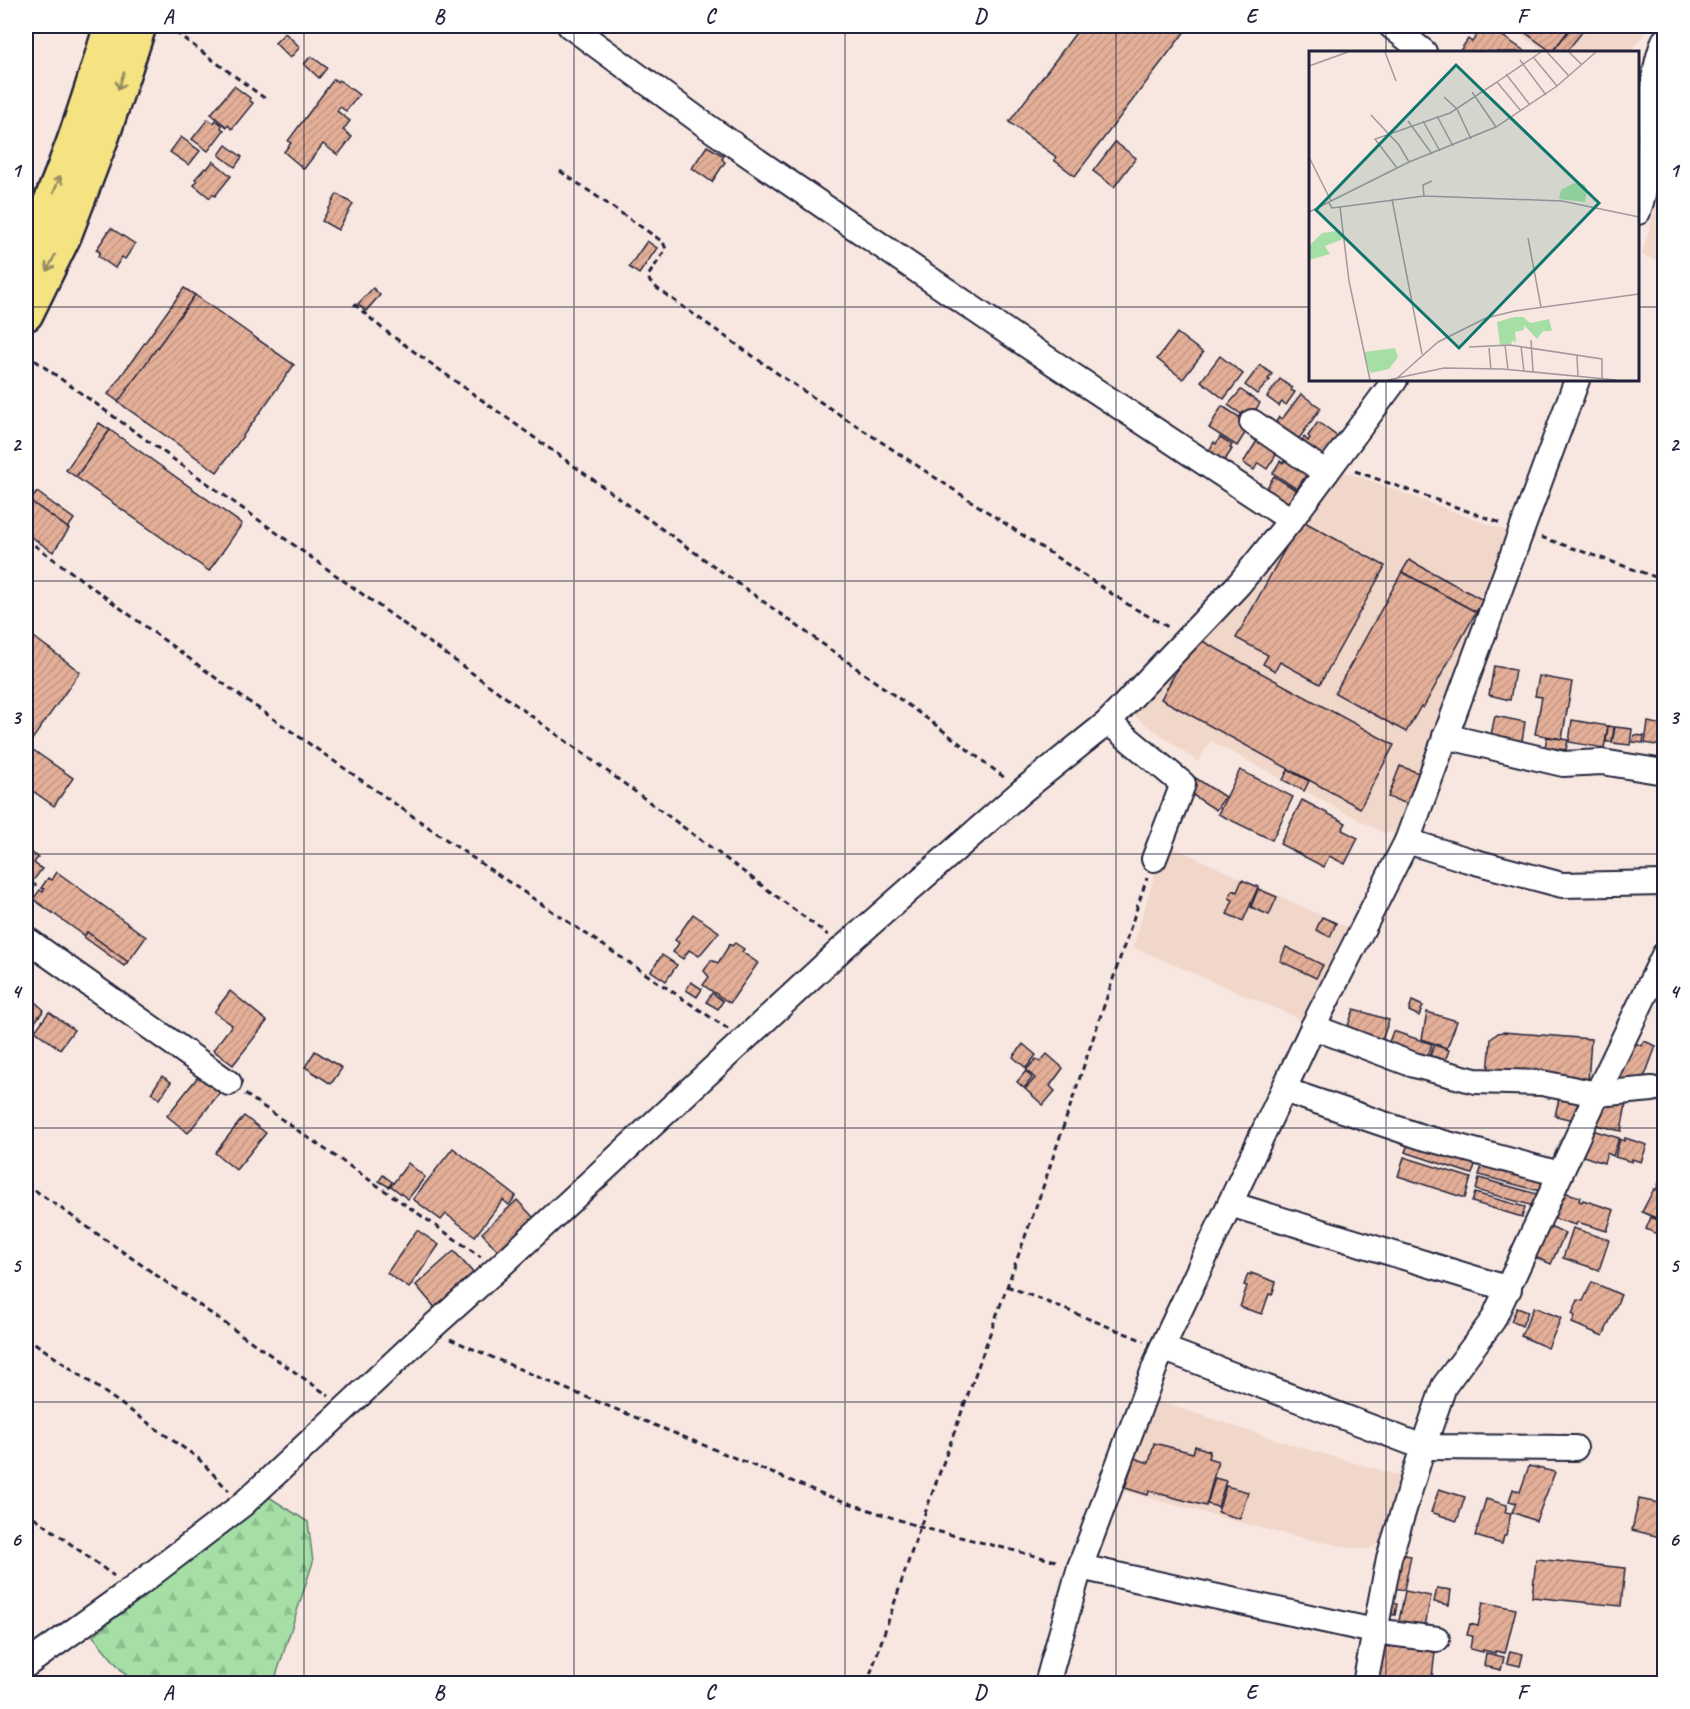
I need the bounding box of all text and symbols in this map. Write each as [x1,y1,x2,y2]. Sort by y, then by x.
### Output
text: A [163,4,175,29]
text: B [434,4,446,29]
text: C [705,4,717,29]
text: D [974,4,988,29]
text: E [1246,4,1260,29]
text: F [1517,4,1531,29]
inset map [1309,51,1639,381]
one-way arrow [114,71,125,90]
text: 1 [12,158,23,183]
text: 1 [1670,158,1681,183]
one-way arrow [52,175,63,194]
one-way arrow [44,253,56,271]
text: 2 [12,432,23,457]
text: 2 [1670,432,1681,457]
text: 3 [12,705,23,730]
text: 3 [1670,705,1681,730]
text: 4 [12,979,24,1004]
text: 4 [1670,979,1682,1004]
text: 5 [12,1253,23,1278]
text: 5 [1670,1253,1681,1278]
text: 6 [11,1527,22,1552]
text: 6 [1669,1527,1680,1552]
text: A [163,1680,175,1705]
text: B [434,1680,446,1705]
text: C [705,1680,717,1705]
text: D [974,1680,988,1705]
text: E [1246,1680,1260,1705]
text: F [1517,1680,1531,1705]

